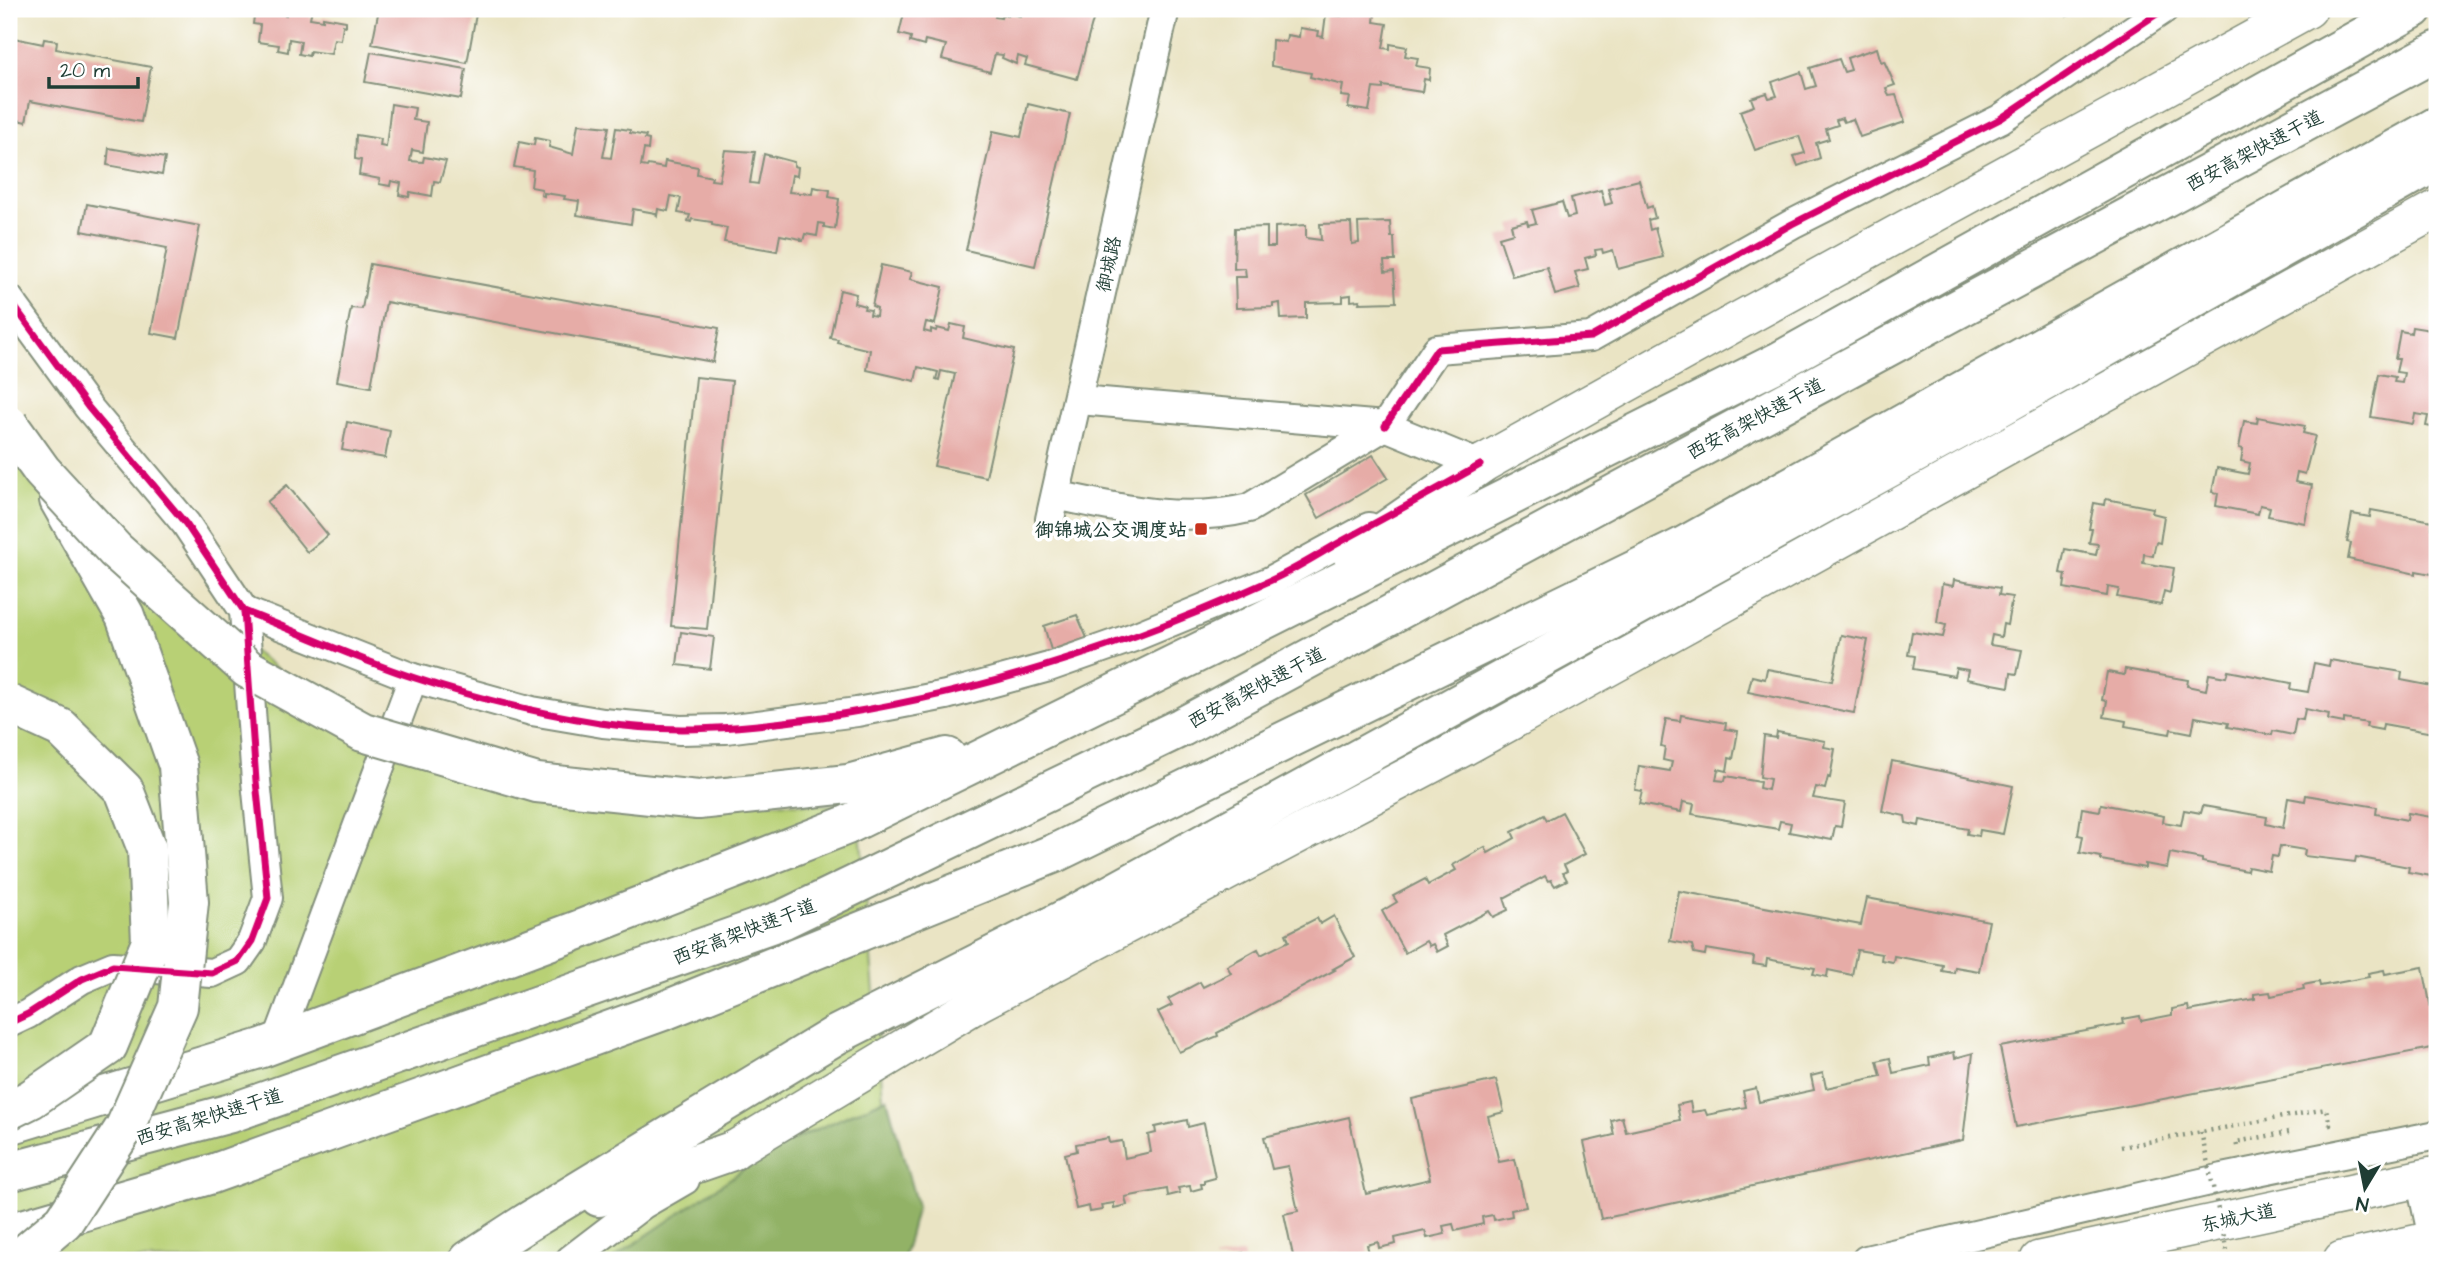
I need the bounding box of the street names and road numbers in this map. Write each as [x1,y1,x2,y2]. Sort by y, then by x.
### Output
street label: 西安高架快速干道 [2181,104,2328,199]
street label: 御城路 [1090,234,1129,295]
street label: 西安高架快速干道 [1682,372,1829,467]
street label: 西安高架快速干道 [1183,641,1330,736]
street label: 西安高架快速干道 [669,893,820,972]
street label: 西安高架快速干道 [133,1082,286,1153]
street label: 东城大道 [2198,1197,2278,1240]

